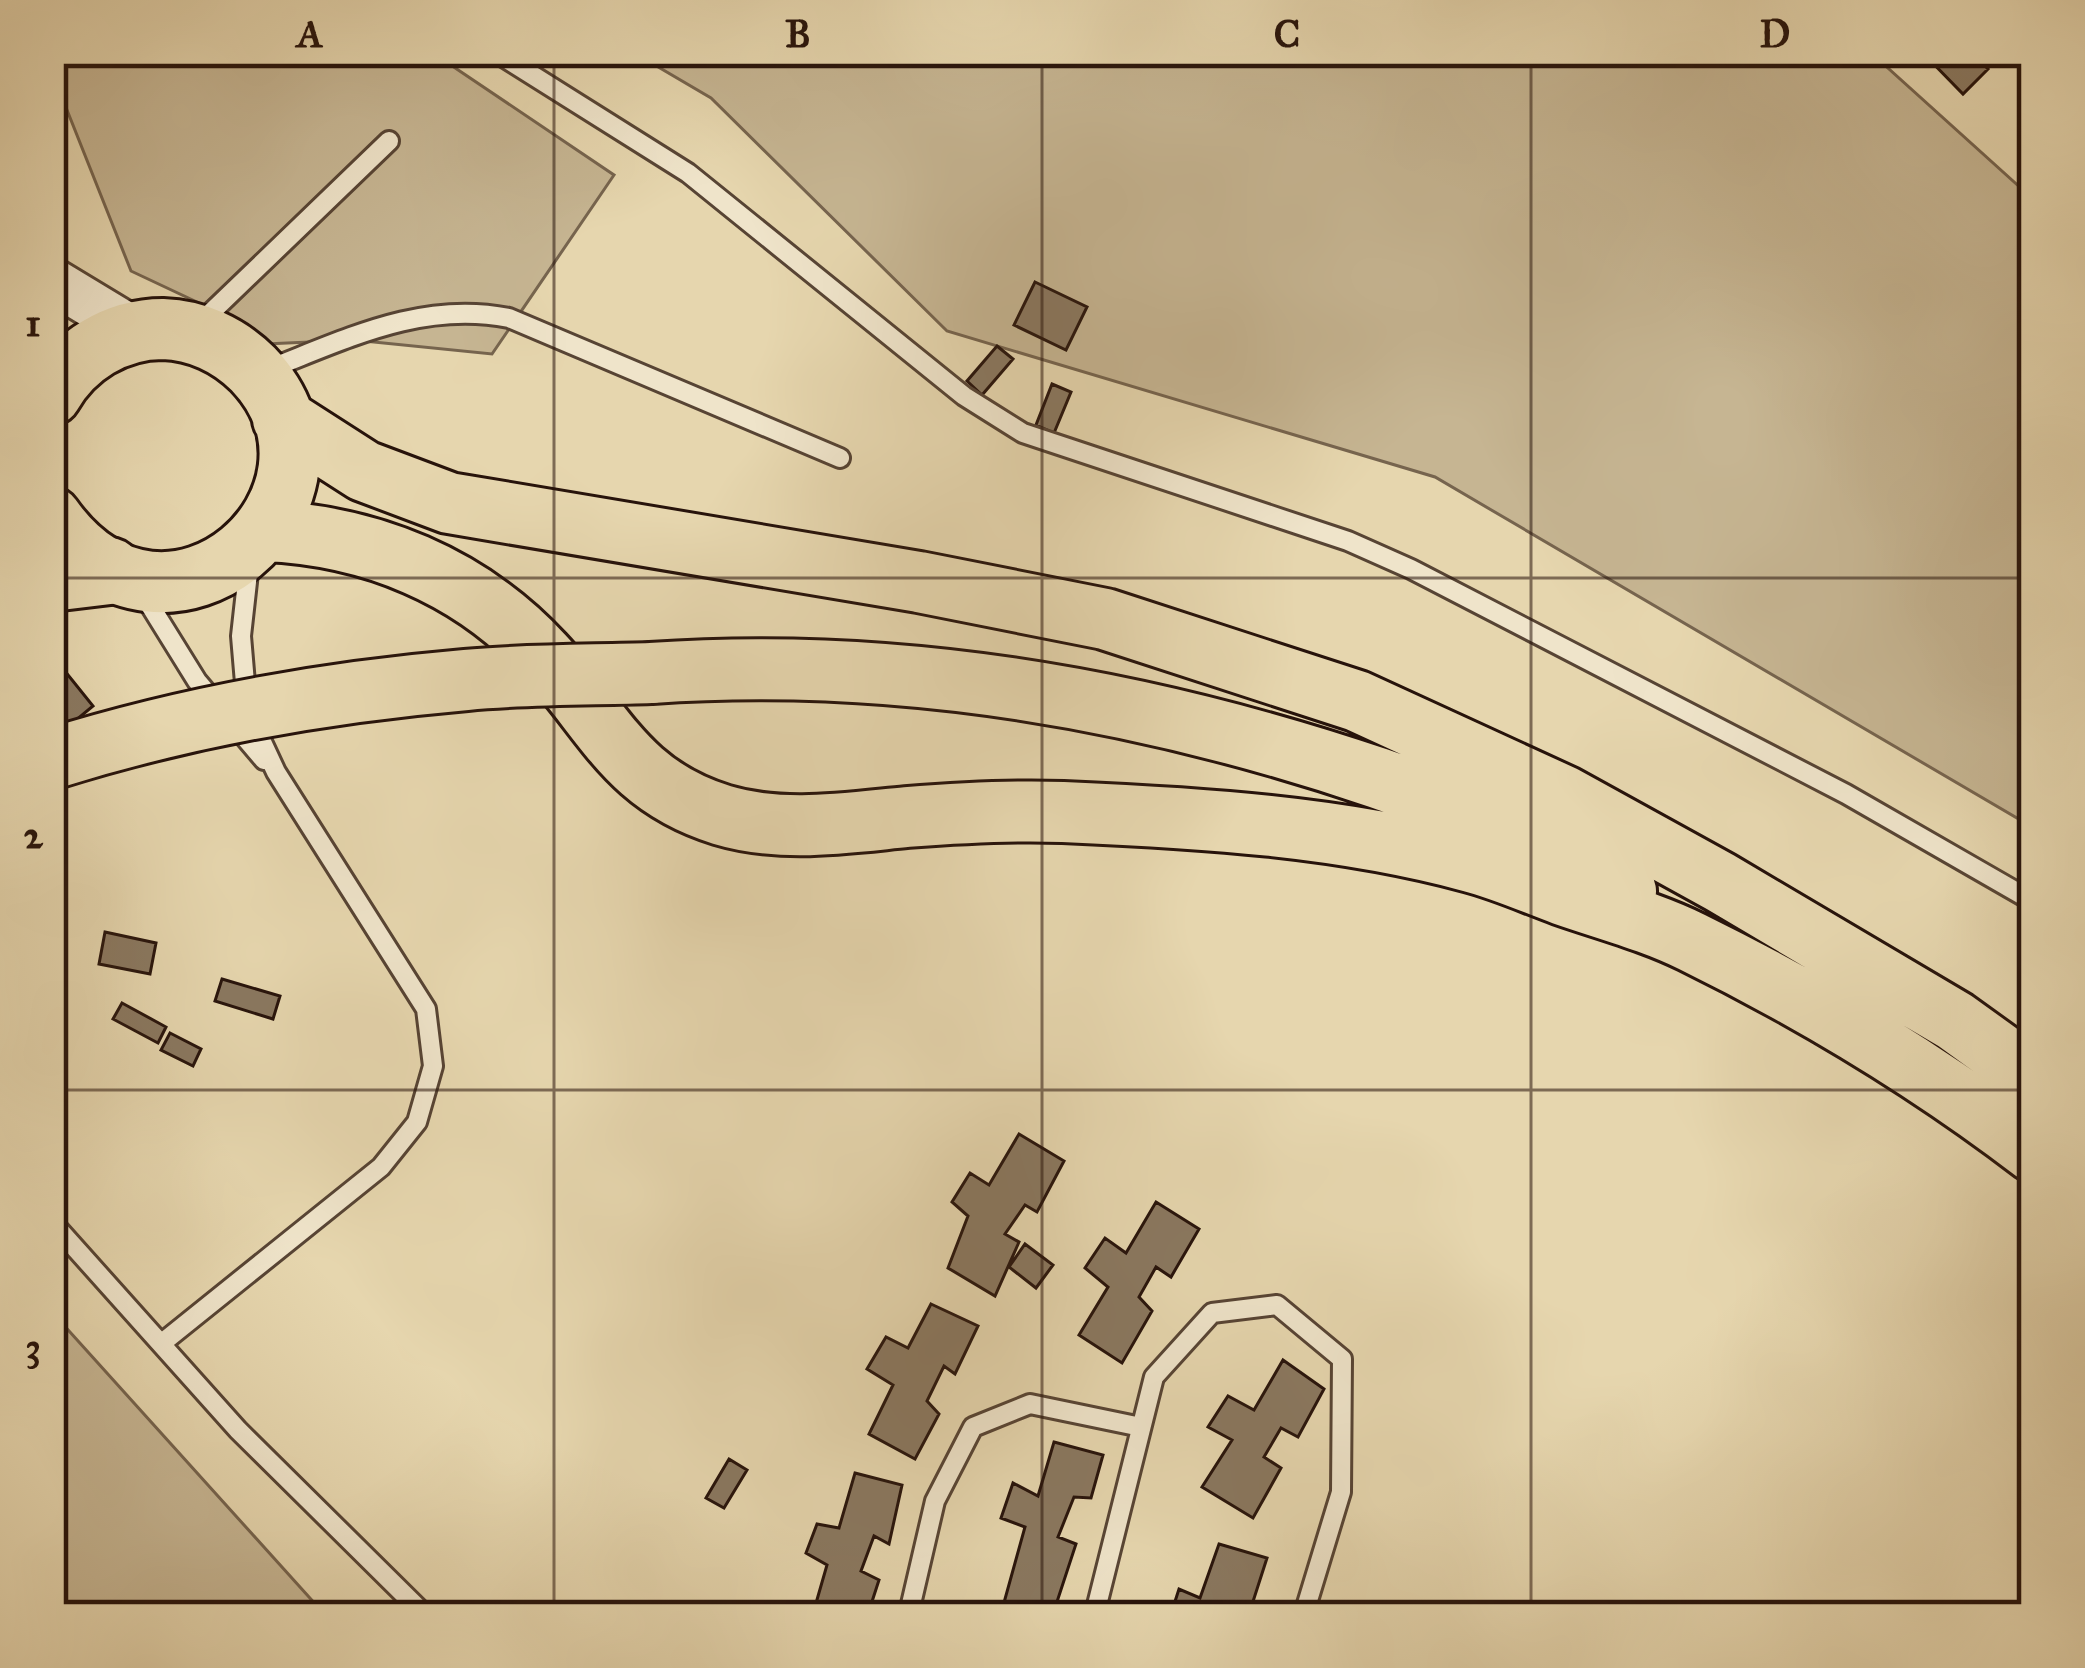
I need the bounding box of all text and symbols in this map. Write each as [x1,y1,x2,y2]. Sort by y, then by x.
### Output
text: A [295,10,324,58]
text: B [785,10,811,58]
text: C [1274,10,1300,58]
text: D [1760,10,1790,58]
text: 1 [25,299,41,347]
text: 2 [23,811,43,859]
text: 3 [25,1323,41,1371]

